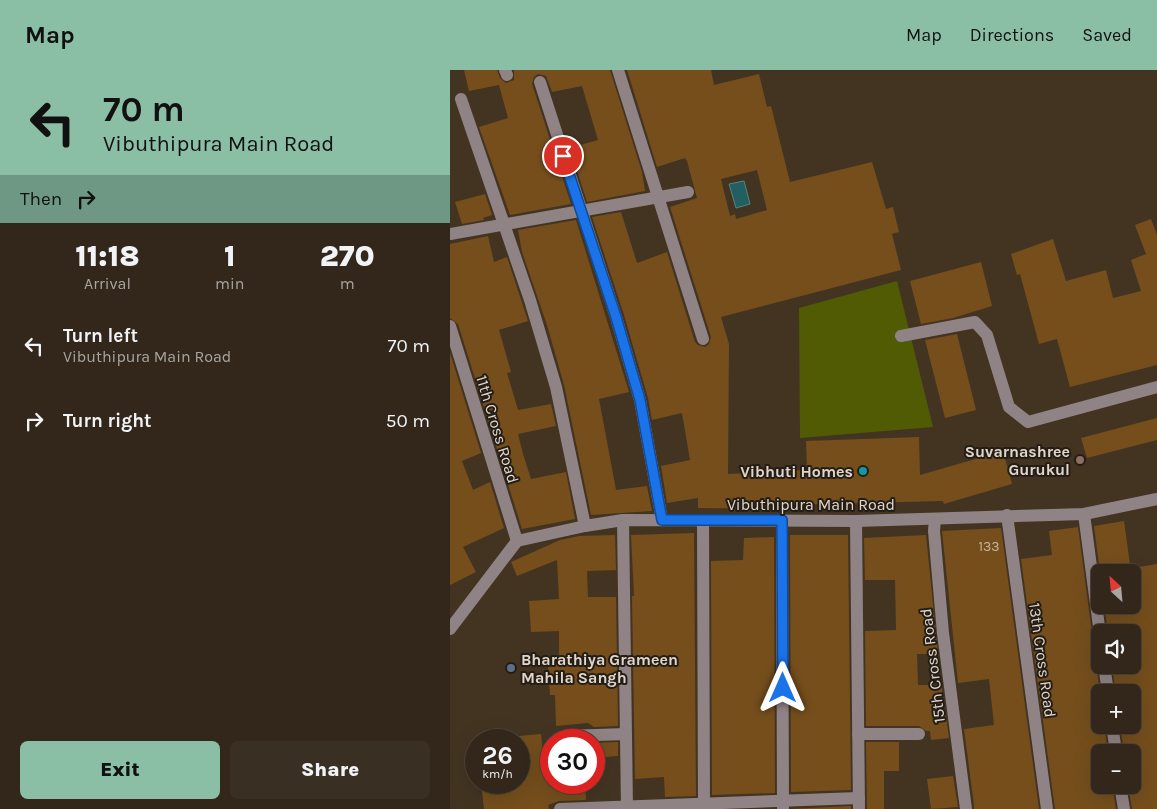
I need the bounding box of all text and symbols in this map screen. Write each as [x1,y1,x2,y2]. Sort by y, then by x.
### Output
text: Map [25,21,75,49]
text: Map [906,24,942,46]
text: Directions [970,24,1054,46]
text: Saved [1082,24,1132,46]
text: 70 m [103,89,185,130]
icon: left [20,90,85,155]
text: Vibuthipura Main Road [103,131,334,157]
pin [542,135,584,177]
icon: arrive [549,142,577,170]
icon: right [72,185,100,213]
text: Then [20,188,62,210]
text: 11:18 [75,238,140,274]
text: 1 [224,238,235,274]
text: 270 [320,238,375,274]
text: Arrival [84,274,131,293]
text: min [215,274,244,293]
text: m [340,274,355,293]
text: Turn left [63,325,138,347]
icon: left [20,332,48,360]
text: 70 m [388,335,430,357]
text: Vibuthipura Main Road [63,347,231,366]
street label: 11th Cross Road [472,373,523,485]
icon: right [20,407,48,435]
text: Turn right [63,410,152,432]
text: 50 m [386,410,430,432]
place label: Suvarnashree Gurukul [965,442,1070,479]
marker: Suvarnashree Gurukul [1074,454,1086,466]
place label: Vibhuti Homes [740,462,853,481]
marker: Vibhuti Homes [857,465,869,477]
street label: Vibuthipura Main Road [727,495,895,514]
house number: 133 [978,538,1000,555]
north arrow [1091,564,1141,614]
map controls [1091,564,1141,794]
street label: 13th Cross Road [1025,601,1060,719]
street label: 15th Cross Road [916,607,949,724]
button: sound [1091,624,1141,674]
place label: Bharathiya Grameen Mahila Sangh [521,650,678,687]
position arrow [756,661,808,713]
marker: Bharathiya Grameen Mahila Sangh [505,662,517,674]
button: + [1091,684,1141,734]
speed limit sign: 30 [540,729,605,794]
button: Exit [20,741,220,799]
button: Share [230,741,430,799]
text: 26 [482,741,513,770]
button: − [1091,744,1141,794]
text: km/h [482,767,513,781]

